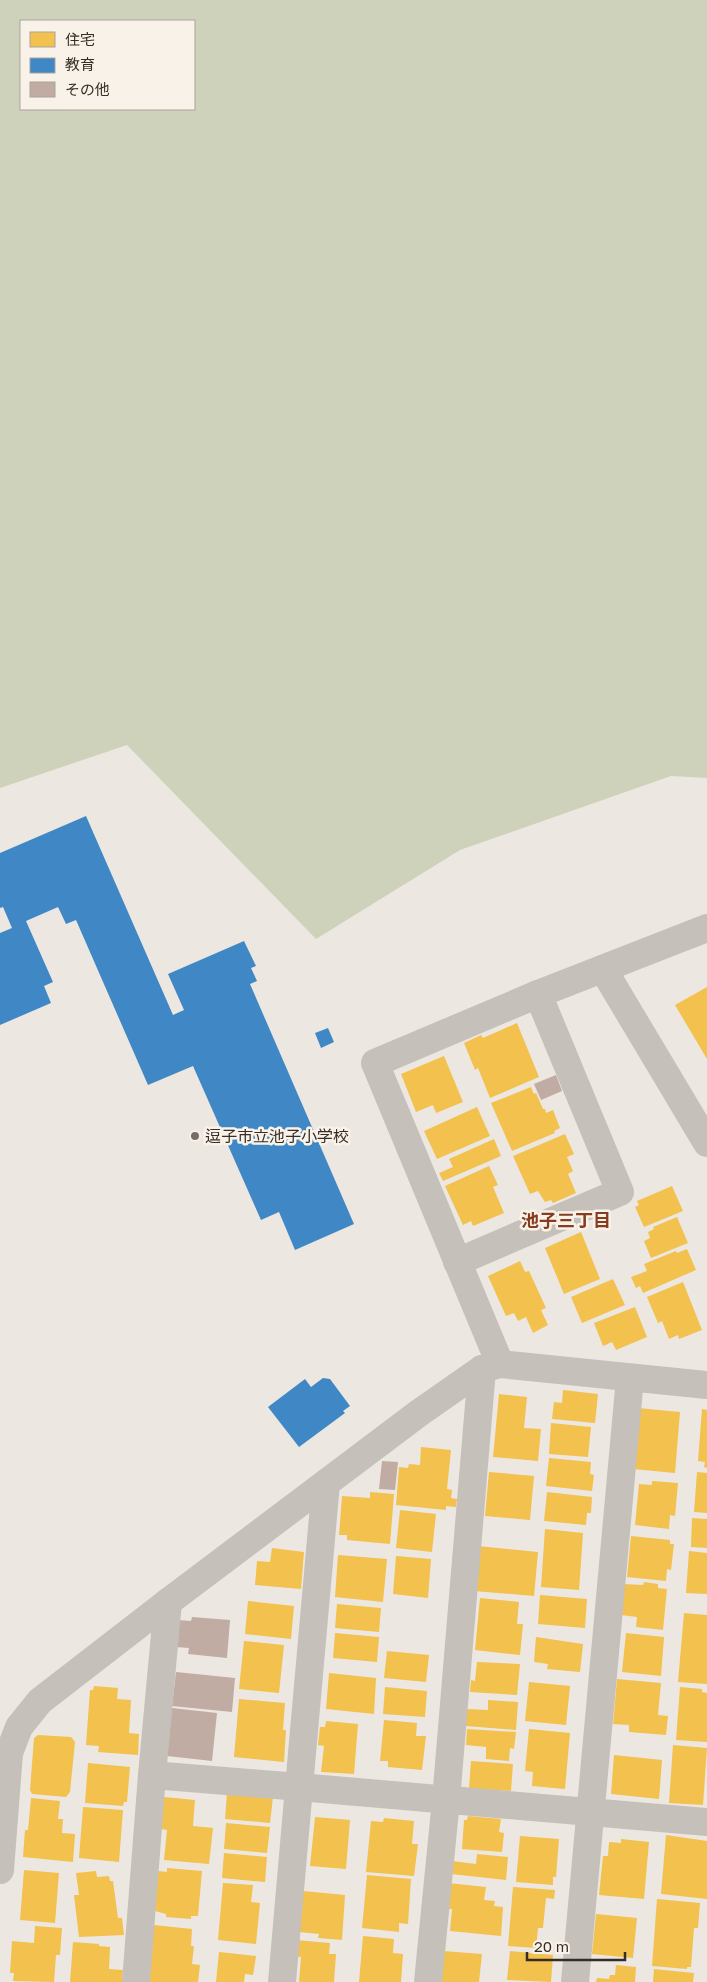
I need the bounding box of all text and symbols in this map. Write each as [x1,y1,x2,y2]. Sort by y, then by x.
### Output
legend [20,20,195,110]
text: 住宅 [65,30,95,48]
text: 教育 [65,55,95,73]
text: その他 [65,80,110,98]
place label: 逗子市立池子小学校 [205,1126,349,1146]
marker: 逗子市立池子小学校 [189,1130,201,1142]
district label: 池子三丁目 [521,1209,611,1231]
scale bar [527,1930,624,1962]
text: 20 m [534,1937,569,1955]

